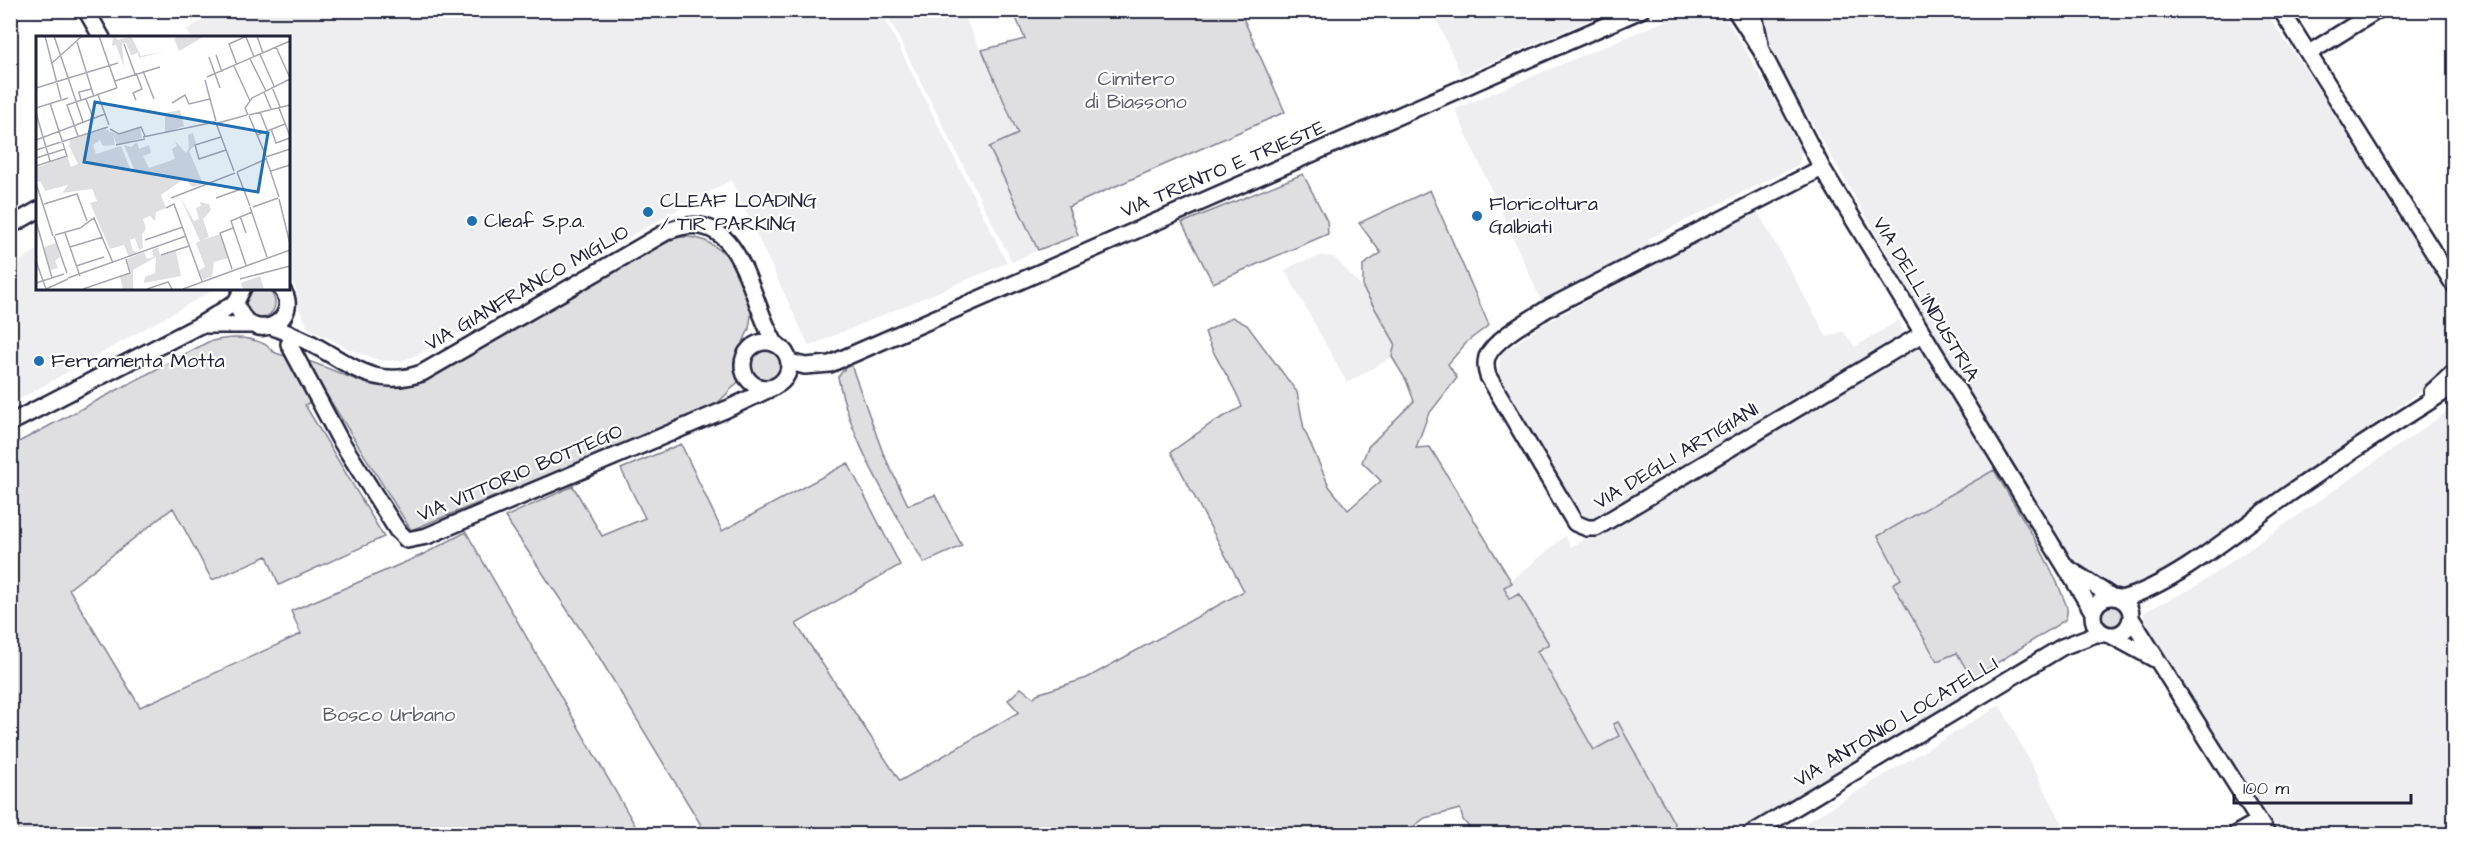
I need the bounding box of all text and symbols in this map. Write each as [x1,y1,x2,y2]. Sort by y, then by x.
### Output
inset map [36,36,290,290]
park label: Cimitero di Biassono [1085,65,1187,116]
street label: VIA TRENTO E TRIESTE [1116,113,1330,225]
place label: CLEAF LOADING / TIR PARKING [660,187,817,238]
place label: Floricoltura Galbiati [1489,190,1598,241]
marker: CLEAF LOADING / TIR PARKING [641,205,655,219]
place label: Cleaf S.p.a. [484,207,585,235]
marker: Floricoltura Galbiati [1470,209,1484,223]
street label: VIA DELL'INDUSTRIA [1866,212,1986,387]
marker: Cleaf S.p.a. [465,214,479,228]
street label: VIA GIANFRANCO MIGLIO [420,218,634,358]
place label: Ferramenta Motta [51,347,225,375]
marker: Ferramenta Motta [32,354,46,368]
street label: VIA DEGLI ARTIGIANI [1588,396,1764,516]
street label: VIA VITTORIO BOTTEGO [413,417,627,529]
street label: VIA ANTONIO LOCATELLI [1789,650,2003,794]
park label: Bosco Urbano [323,701,455,729]
scale bar [2234,767,2411,805]
text: 100 m [2243,776,2289,801]

